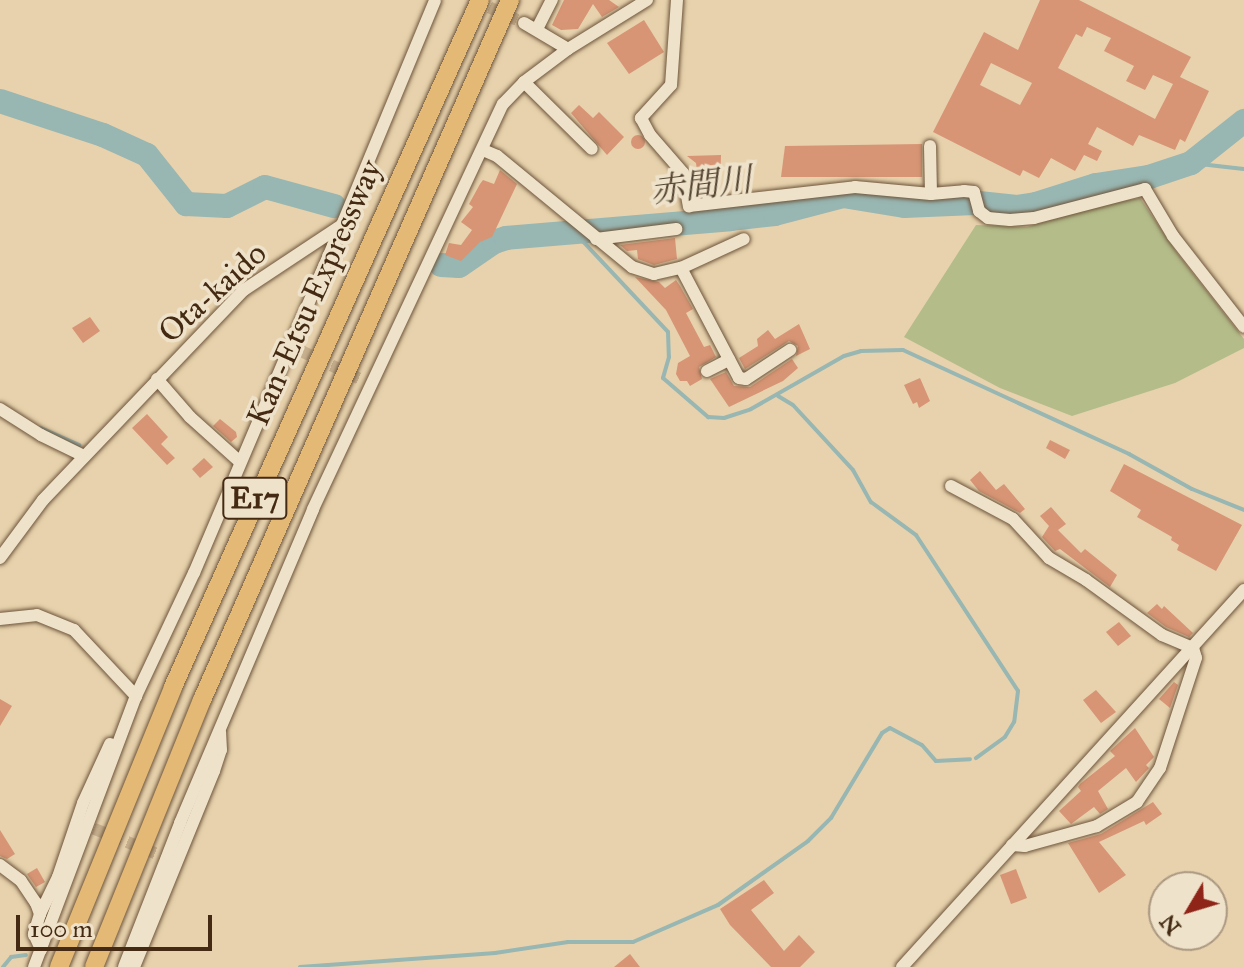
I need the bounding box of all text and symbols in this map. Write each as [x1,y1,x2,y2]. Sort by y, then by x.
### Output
street label: Kan-Etsu Expressway [239,154,391,432]
water label: 赤間川 [648,159,754,211]
street label: Ota-kaido [151,235,275,351]
road number: E17 [221,472,289,524]
north arrow [1148,871,1228,951]
scale bar [20,899,216,949]
text: N [1154,909,1187,941]
text: 100 m [30,914,93,944]

